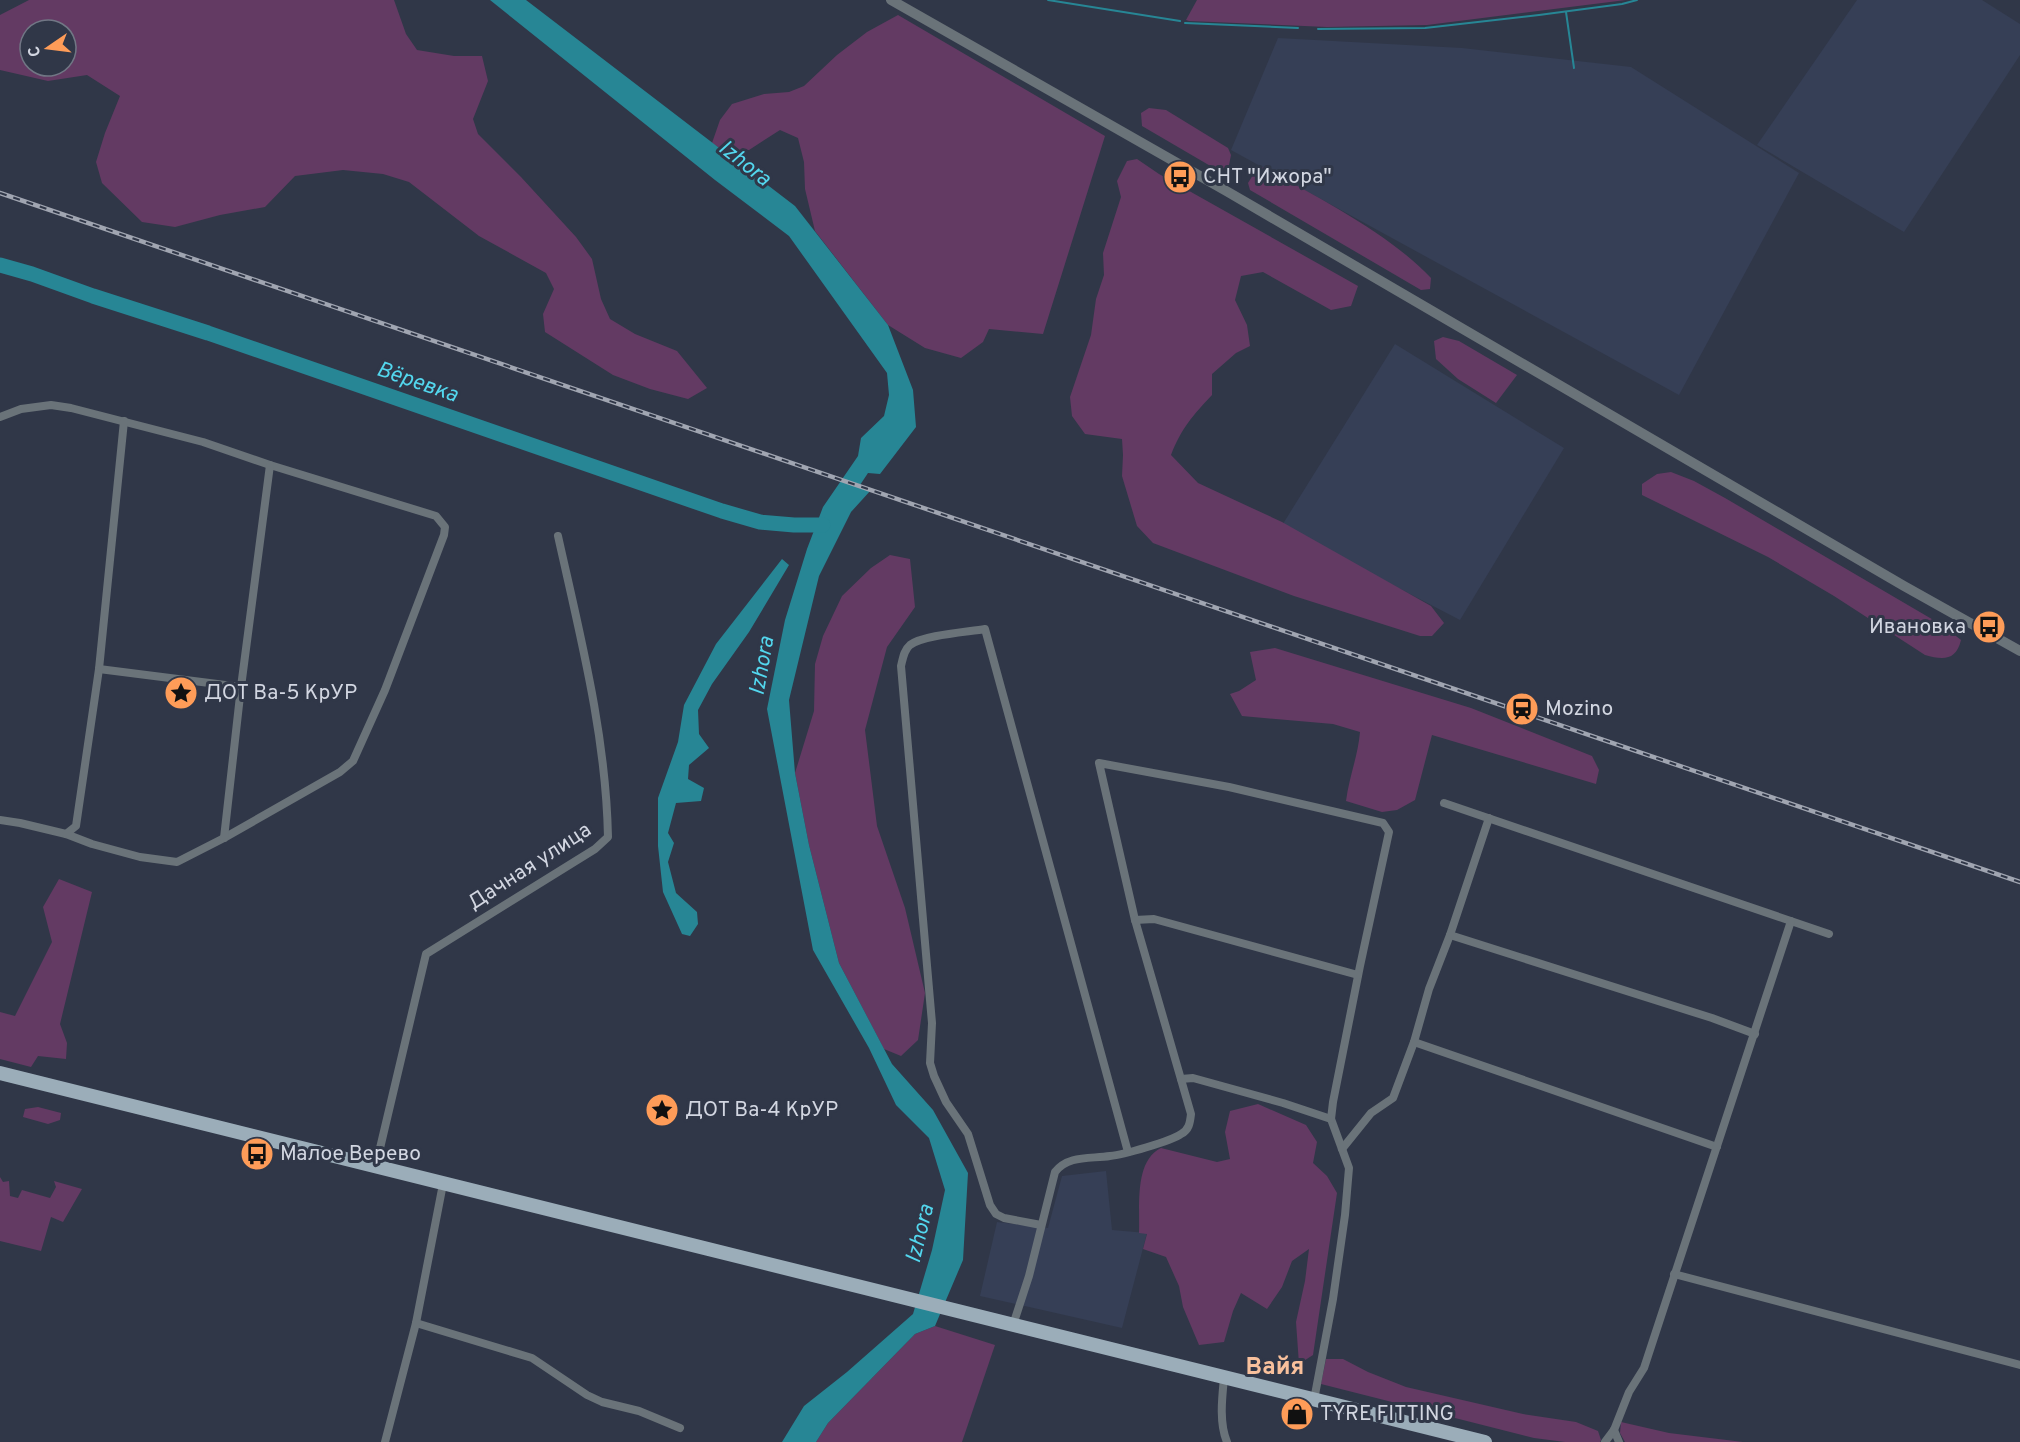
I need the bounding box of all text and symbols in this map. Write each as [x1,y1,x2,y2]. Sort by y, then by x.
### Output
north arrow [18,18,78,78]
text: С [24,44,46,59]
water label: Izhora [712,135,776,193]
bus stop icon: СНТ "Ижора" [1162,159,1198,195]
place label: СНТ "Ижора" [1203,164,1332,191]
water label: Вёревка [373,357,462,410]
bus stop icon: Ивановка [1971,609,2007,645]
place label: Ивановка [1869,614,1966,641]
water label: Izhora [745,634,782,698]
place icon: ДОТ Ва-5 КрУР [163,675,199,711]
place label: ДОТ Ва-5 КрУР [204,680,357,707]
station icon: Mozino [1504,691,1540,727]
place label: Mozino [1545,696,1613,723]
street label: Дачная улица [463,817,597,917]
place icon: ДОТ Ва-4 КрУР [644,1092,680,1128]
place label: ДОТ Ва-4 КрУР [685,1097,838,1124]
bus stop icon: Малое Верево [239,1136,275,1172]
place label: Малое Верево [280,1141,421,1168]
water label: Izhora [901,1201,941,1266]
district label: Вайя [1246,1353,1304,1383]
shop icon: TYRE FITTING [1279,1396,1315,1432]
place label: TYRE FITTING [1320,1401,1454,1428]

